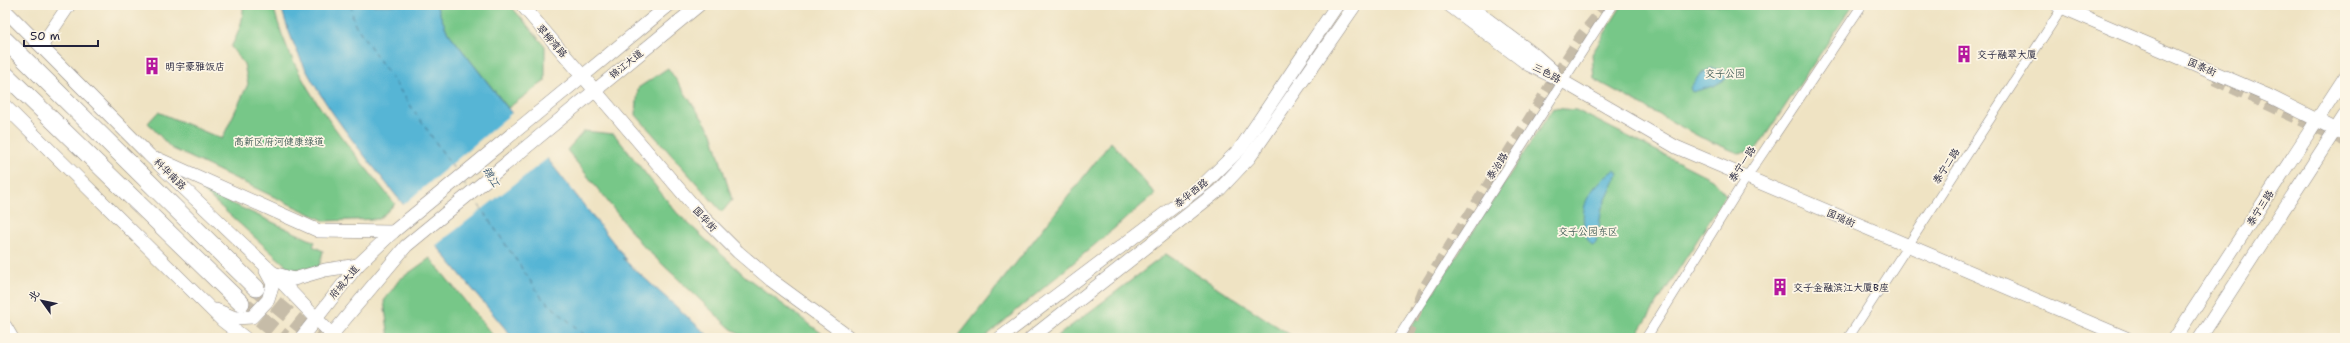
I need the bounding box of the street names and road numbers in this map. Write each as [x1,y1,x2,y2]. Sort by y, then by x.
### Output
street label: 翠柳湾路 [534,22,570,60]
street label: 锦江大道 [606,46,646,82]
street label: 国泰街 [2186,55,2218,79]
street label: 三色路 [1531,60,1563,86]
street label: 泰宁一路 [1726,144,1758,184]
street label: 泰宁二路 [1930,146,1962,186]
street label: 泰治路 [1483,150,1511,182]
street label: 科华南路 [151,155,189,193]
street label: 泰华西路 [1171,176,1211,210]
street label: 泰宁三路 [2244,188,2276,228]
street label: 国华街 [690,204,720,234]
street label: 国瑞街 [1825,206,1857,230]
street label: 府城大道 [326,263,362,301]

